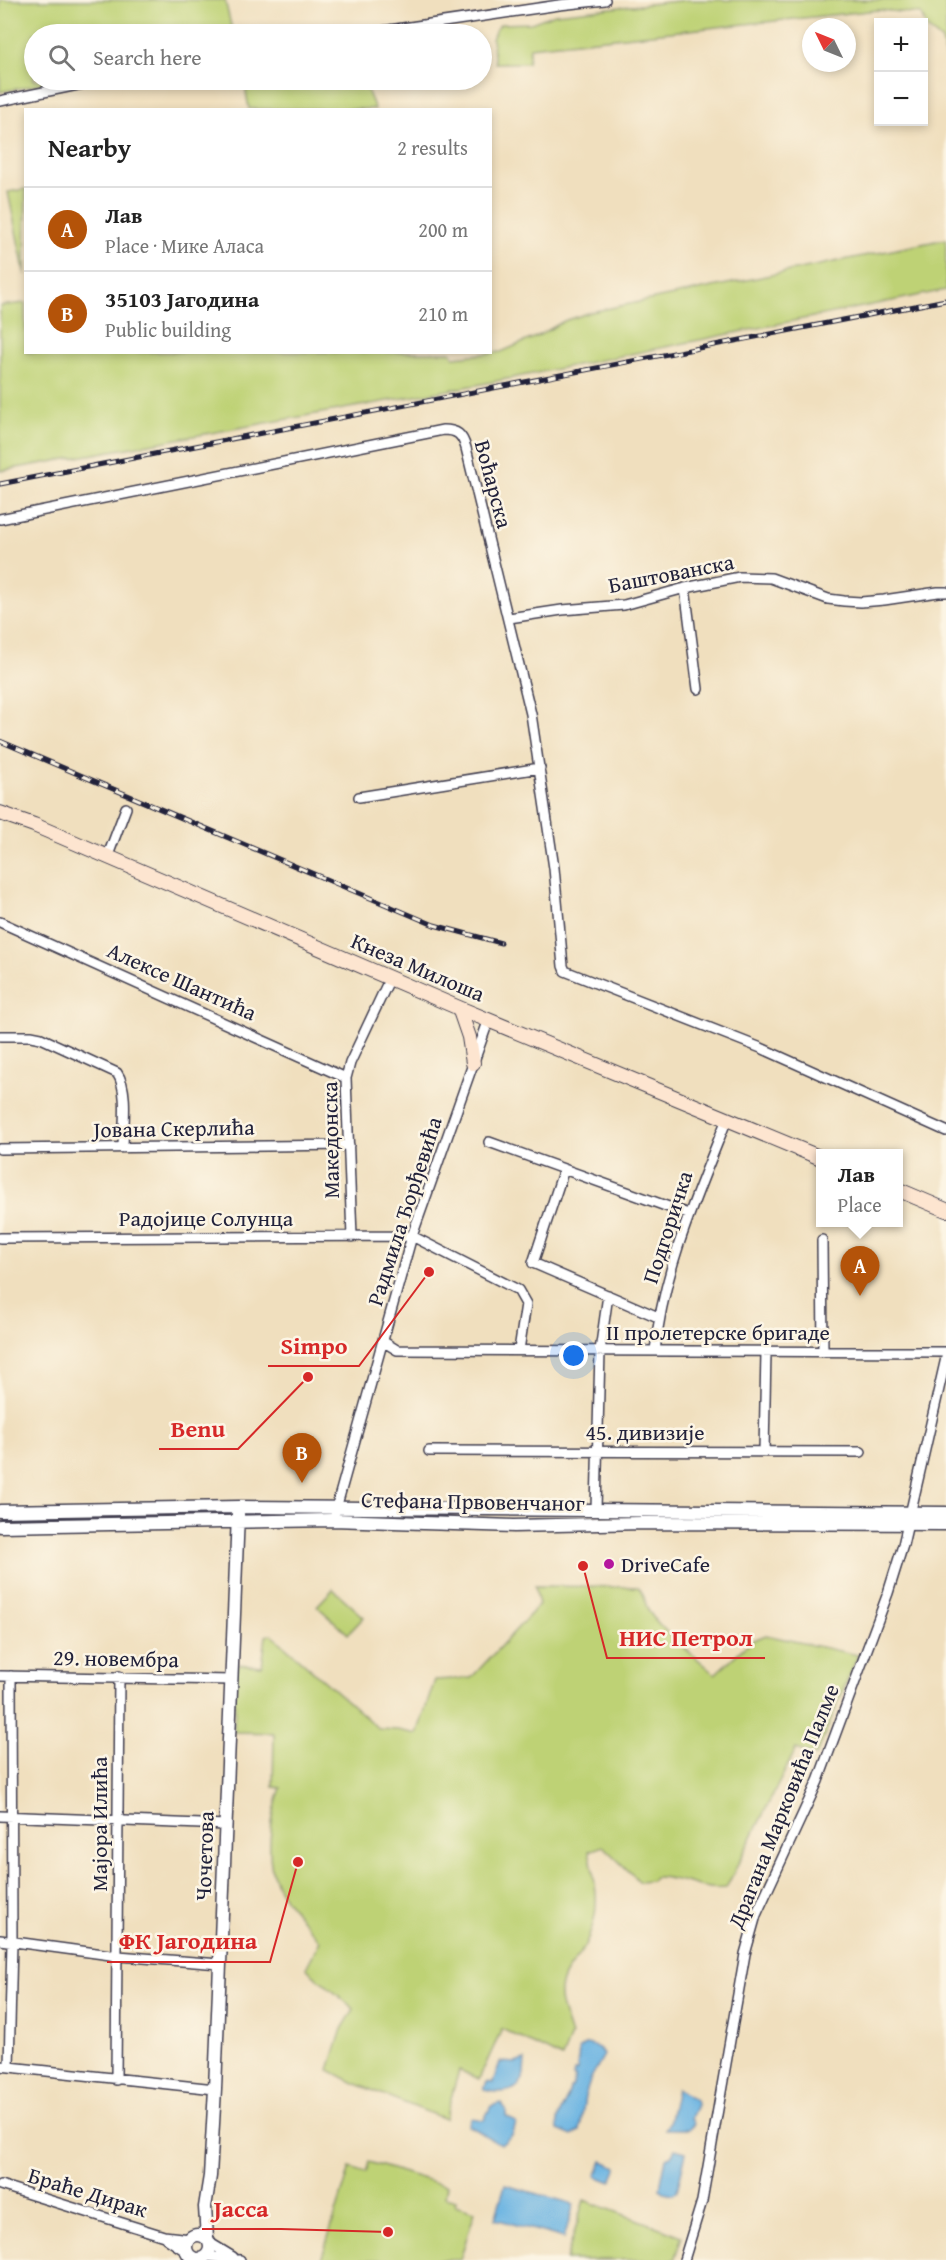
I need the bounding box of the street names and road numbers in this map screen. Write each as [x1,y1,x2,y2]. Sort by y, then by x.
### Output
street label: Воћарска [467,436,521,532]
street label: Баштованска [606,545,737,601]
street label: Кнеза Милоша [346,924,490,1010]
street label: Алексе Шантића [102,934,262,1028]
street label: Македонска [313,1081,347,1199]
street label: Јована Скерлића [90,1111,255,1145]
street label: Радмила Ђорђевића [358,1112,450,1310]
street label: Подгоричка [634,1166,700,1287]
street label: Радојице Солунца [119,1202,294,1234]
street label: II пролетерске бригаде [606,1316,830,1348]
street label: 45. дивизије [585,1416,705,1448]
street label: Стефана Првовенчаног [361,1483,586,1519]
street label: 29. новембра [53,1641,180,1675]
street label: Драгана Марковића Палме [719,1679,847,1934]
street label: Мајора Илића [83,1756,115,1891]
street label: Чочетова [186,1810,222,1901]
street label: Браће Дирак [24,2159,152,2225]

